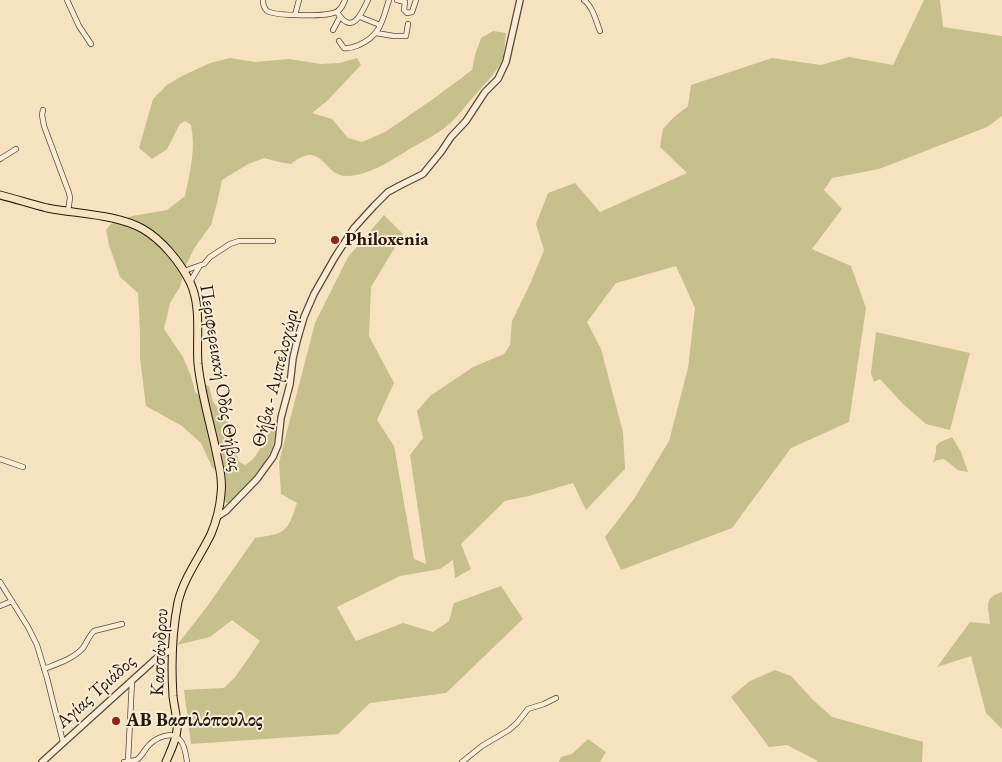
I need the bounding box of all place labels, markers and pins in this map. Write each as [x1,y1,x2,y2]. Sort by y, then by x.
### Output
place label: Philoxenia [345,229,429,251]
marker: Philoxenia [329,234,341,246]
place label: ΑΒ Βασιλόπουλος [126,710,263,732]
marker: ΑΒ Βασιλόπουλος [110,715,122,727]

